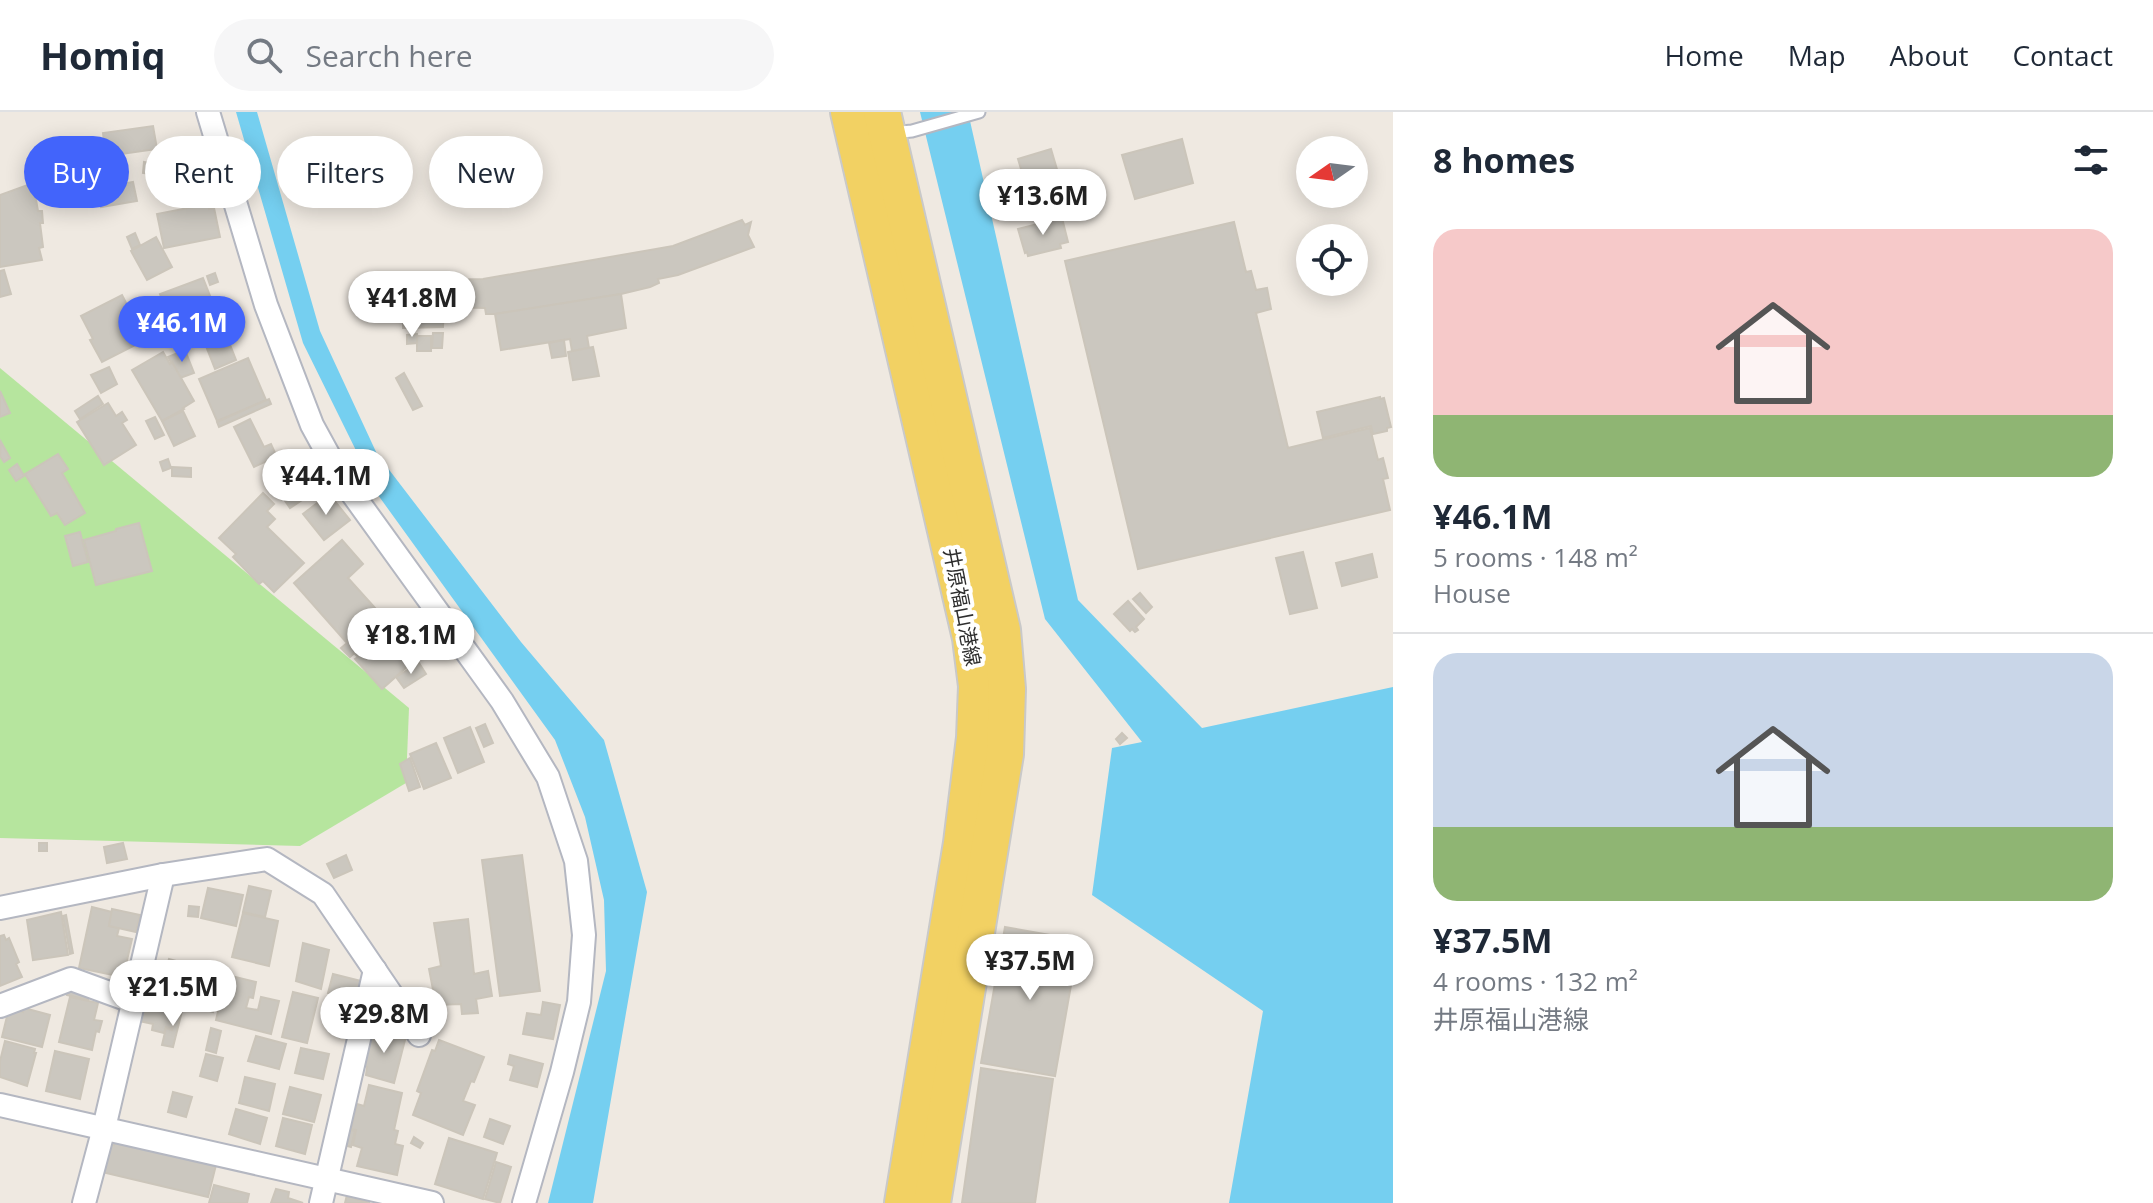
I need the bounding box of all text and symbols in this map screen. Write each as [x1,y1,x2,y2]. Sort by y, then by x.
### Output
search box [214,19,774,91]
text: Homiq [40,29,166,81]
icon: search [242,33,286,77]
text: Search here [306,35,473,76]
text: Home [1665,36,1744,74]
text: Map [1788,36,1846,74]
text: About [1890,36,1968,74]
text: Contact [2012,36,2113,74]
chip: Buy [24,136,129,208]
chip: Rent [145,136,261,208]
chip: Filters [277,136,413,208]
chip: New [429,136,543,208]
north arrow [1296,136,1368,208]
map controls [1296,136,1368,296]
text: 8 homes [1433,137,1575,183]
icon: filters [2069,138,2113,182]
pin: ¥13.6M [978,169,1108,237]
text: ¥13.6M [997,177,1089,213]
button: locate [1296,224,1368,296]
pin: ¥41.8M [347,271,477,339]
text: ¥41.8M [366,279,458,315]
icon: home [1701,281,1845,425]
pin: ¥46.1M [117,296,247,364]
text: ¥46.1M [136,304,228,340]
pin: ¥44.1M [261,449,391,517]
text: ¥44.1M [280,457,372,493]
text: ¥46.1M [1433,493,1553,539]
text: 5 rooms · 148 m² [1433,539,1638,575]
street label: 井原福山港線 [938,545,987,668]
text: House [1433,575,1511,611]
pin: ¥18.1M [346,608,476,676]
text: ¥18.1M [365,616,457,652]
icon: home [1701,705,1845,849]
text: ¥37.5M [1433,917,1553,963]
pin: ¥37.5M [965,934,1095,1002]
text: ¥37.5M [984,942,1076,978]
pin: ¥21.5M [108,960,238,1028]
text: 4 rooms · 132 m² [1433,963,1638,999]
text: ¥21.5M [127,968,219,1004]
pin: ¥29.8M [319,987,449,1055]
text: ¥29.8M [338,995,430,1031]
text: 井原福山港線 [1433,1001,1589,1037]

